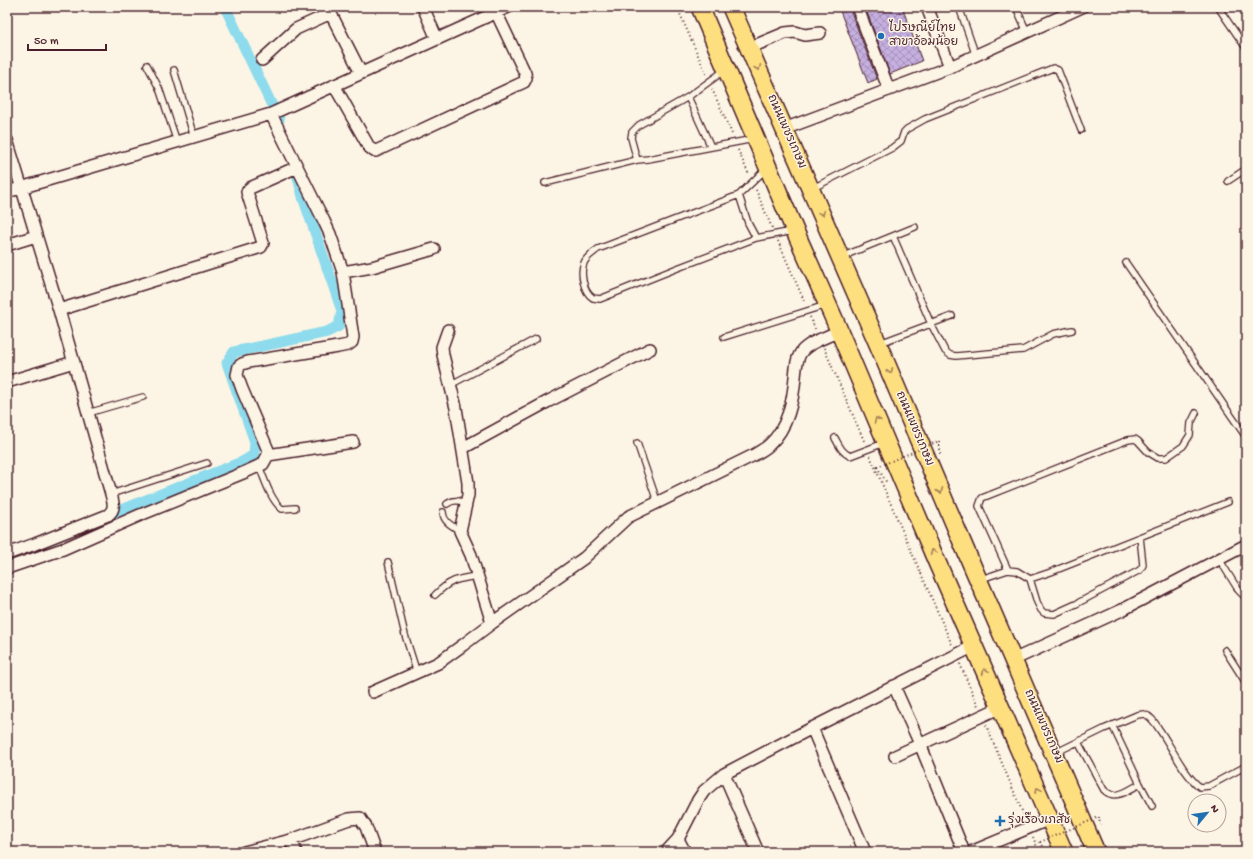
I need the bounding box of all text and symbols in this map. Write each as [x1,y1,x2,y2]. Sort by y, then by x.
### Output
place label: ไปรษณีย์ไทย สาขาอ้อมน้อย [888,19,958,50]
scale bar [28,26,106,52]
marker: ไปรษณีย์ไทย สาขาอ้อมน้อย [876,31,886,41]
text: 50 m [34,35,59,49]
one-way arrow [753,64,761,72]
street label: ถนนเพชรเกษม [763,93,809,171]
one-way arrow [817,209,825,216]
one-way arrow [885,366,893,374]
street label: ถนนเพชรเกษม [892,390,936,468]
one-way arrow [874,416,882,424]
one-way arrow [936,487,944,494]
one-way arrow [930,549,938,557]
one-way arrow [982,668,990,675]
street label: ถนนเพชรเกษม [1020,688,1066,766]
one-way arrow [1034,787,1042,794]
north arrow [1187,793,1227,833]
text: N [1207,803,1221,815]
place label: รุ่งเรืองเภสัช [1008,811,1070,828]
marker: รุ่งเรืองเภสัช [995,816,1005,826]

